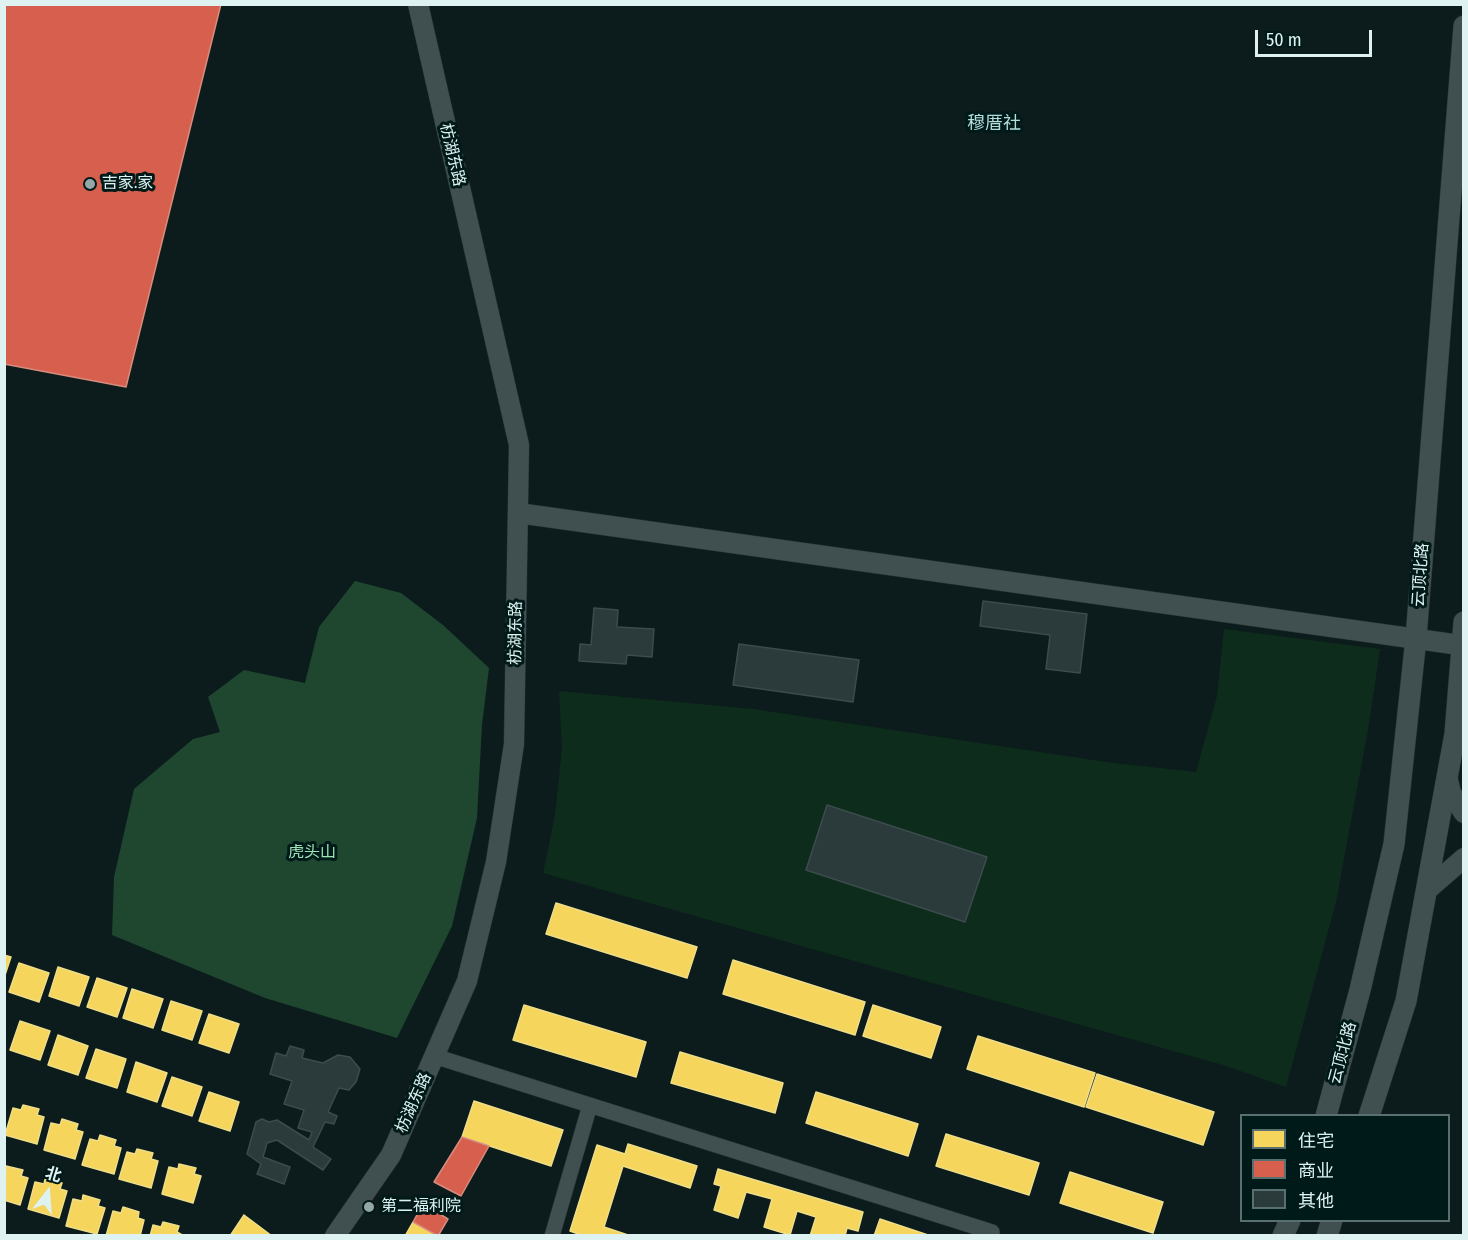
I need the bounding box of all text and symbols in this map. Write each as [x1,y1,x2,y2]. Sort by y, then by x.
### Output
scale bar [1258,18,1375,56]
text: 50 m [1266,29,1302,51]
district label: 穆厝社 [967,113,1021,135]
street label: 枋湖东路 [435,122,469,188]
place label: 吉家.家 [102,174,153,194]
marker: 吉家.家 [83,177,97,191]
street label: 云顶北路 [1409,542,1433,608]
street label: 枋湖东路 [506,601,526,665]
park label: 虎头山 [288,843,336,863]
street label: 云顶北路 [1325,1020,1361,1086]
street label: 枋湖东路 [392,1070,436,1136]
legend [1240,1114,1450,1222]
text: 住宅 [1298,1130,1334,1152]
text: 商业 [1298,1160,1334,1182]
north arrow [18,1162,78,1222]
text: 北 [43,1163,64,1186]
text: 其他 [1298,1190,1334,1212]
place label: 第二福利院 [381,1197,461,1217]
marker: 第二福利院 [362,1200,376,1214]

